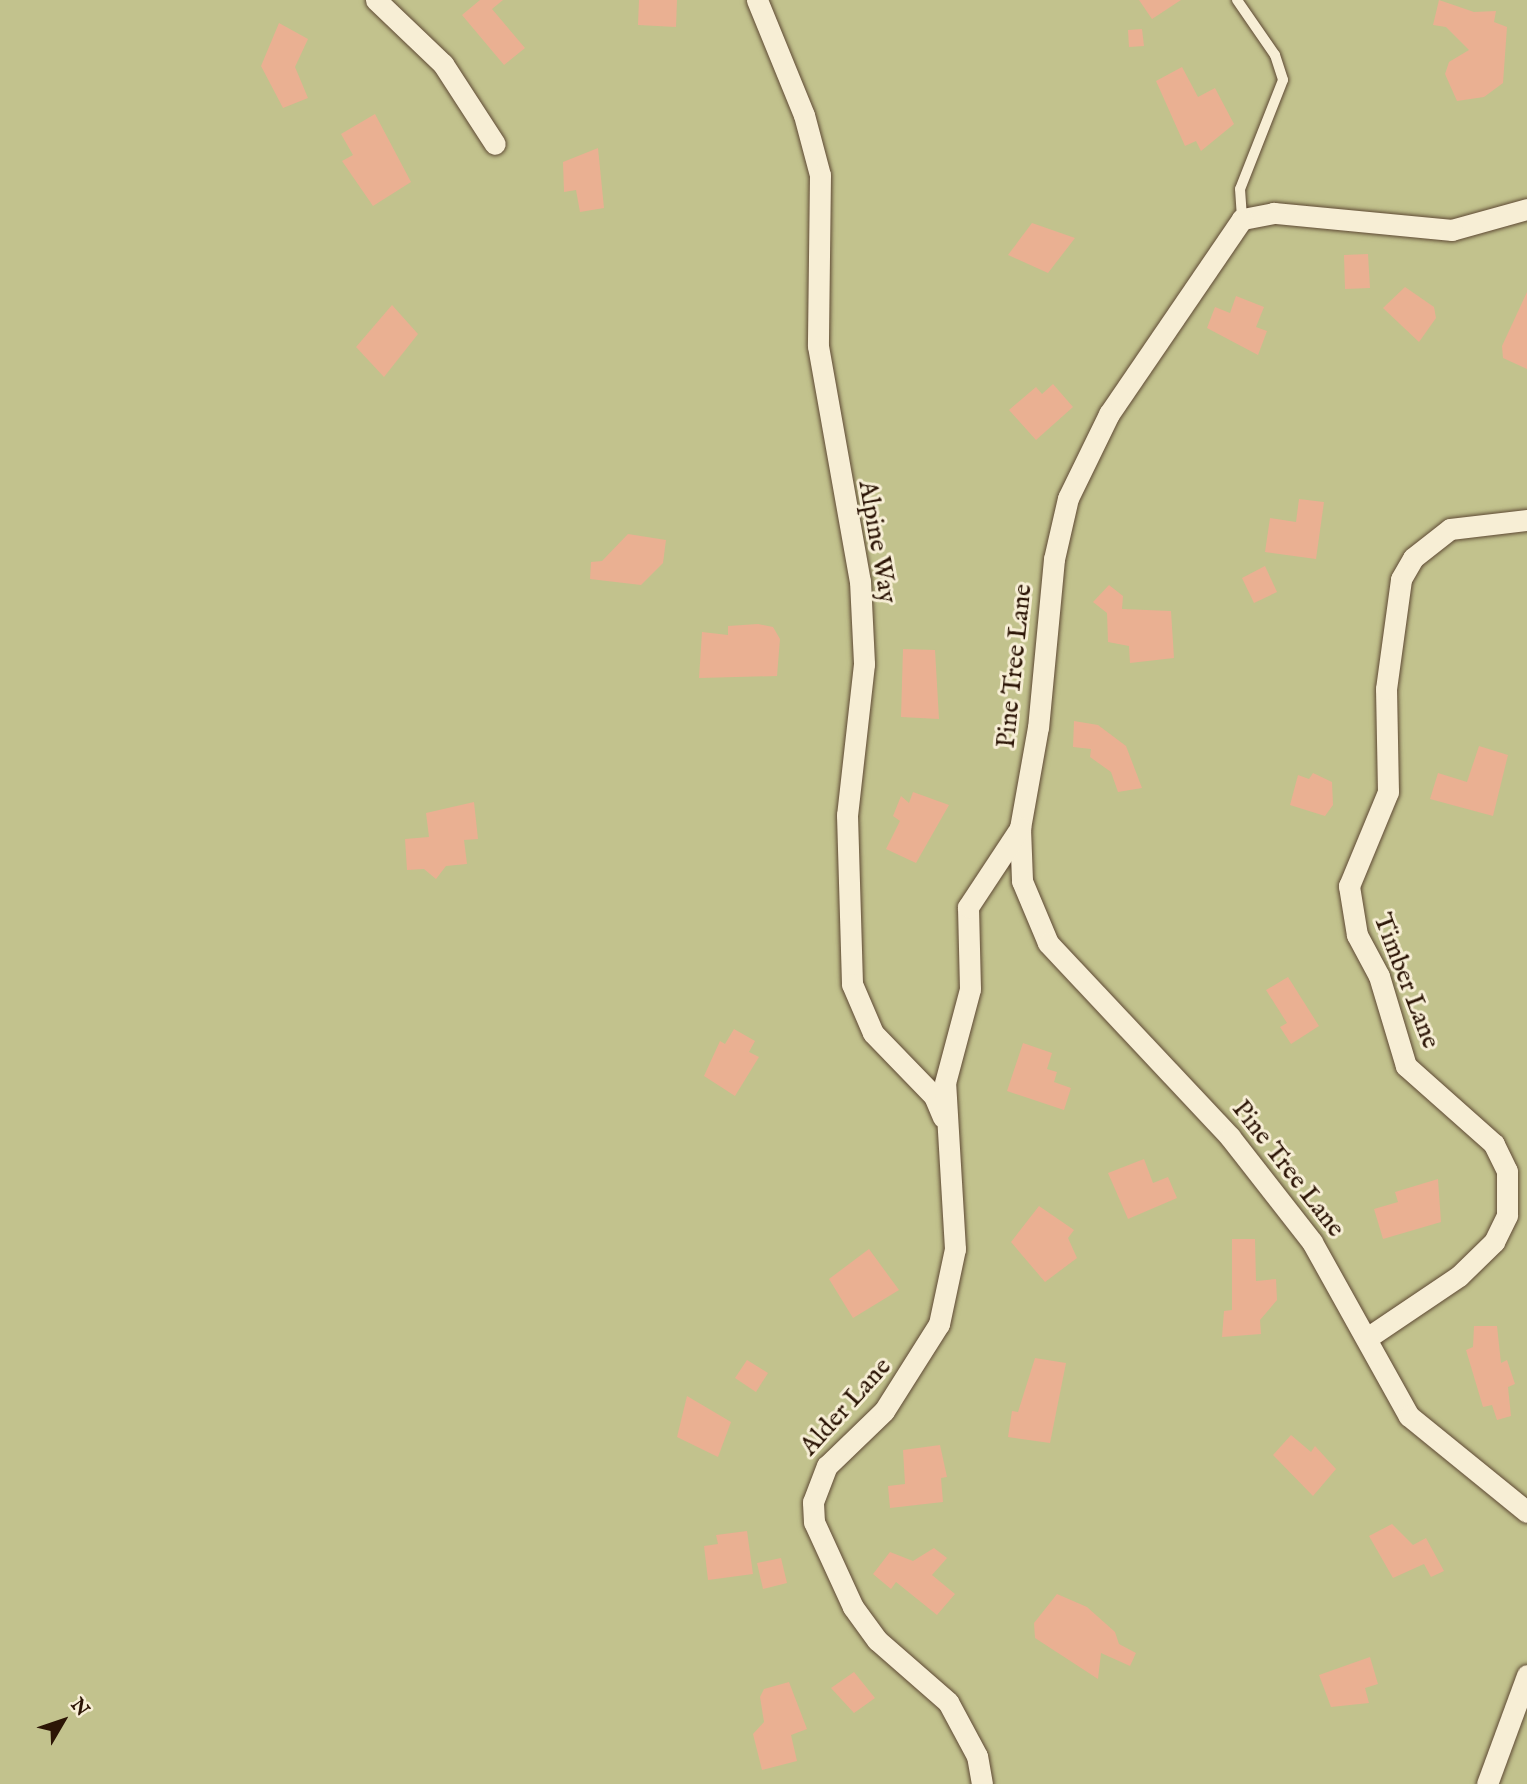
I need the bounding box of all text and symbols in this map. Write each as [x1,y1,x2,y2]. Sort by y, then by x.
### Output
street label: Alpine Way [851,478,903,606]
street label: Pine Tree Lane [991,582,1039,750]
street label: Timber Lane [1366,909,1446,1053]
street label: Pine Tree Lane [1225,1094,1351,1244]
street label: Alder Lane [794,1352,898,1462]
north arrow [28,1686,98,1756]
text: N [65,1694,94,1722]

